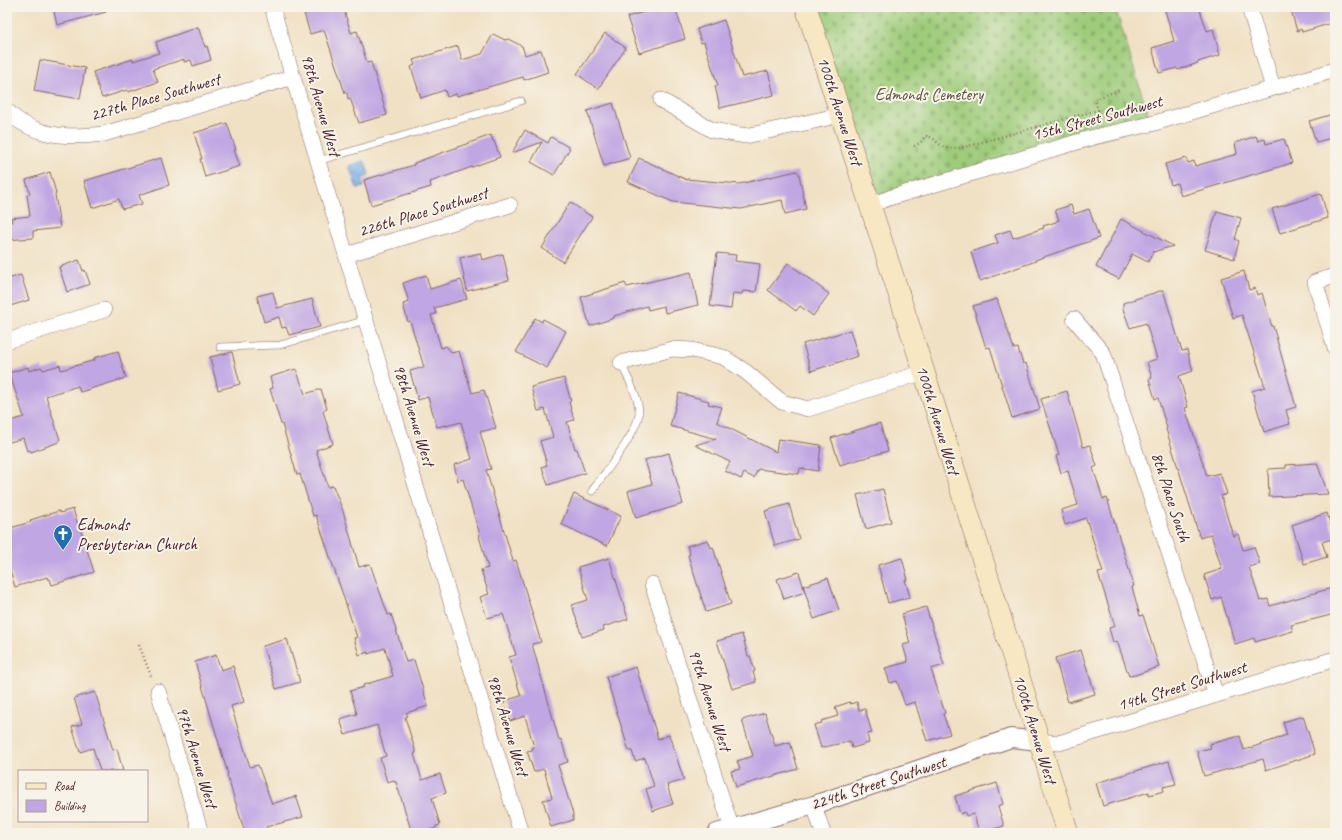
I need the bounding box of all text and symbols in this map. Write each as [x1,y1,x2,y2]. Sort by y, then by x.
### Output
street label: 98th Avenue West [296,51,346,161]
street label: 100th Avenue West [813,54,868,170]
street label: 227th Place Southwest [88,68,225,126]
park label: Edmonds Cemetery [875,84,984,105]
street label: 15th Street Southwest [1030,90,1166,145]
street label: 226th Place Southwest [356,182,492,242]
street label: 98th Avenue West [389,362,440,471]
street label: 100th Avenue West [911,363,965,479]
street label: 8th Place South [1147,450,1195,545]
place label: Edmonds Presbyterian Church [77,514,198,555]
church icon: Edmonds Presbyterian Church [52,523,74,551]
street label: 99th Avenue West [684,647,737,756]
street label: 14th Street Southwest [1115,656,1251,716]
street label: 98th Avenue West [483,672,534,781]
street label: 100th Avenue West [1008,672,1062,788]
street label: 97th Avenue West [172,704,223,813]
street label: 224th Street Southwest [808,750,951,815]
legend [18,770,148,822]
text: Road [54,778,76,794]
text: Building [54,798,86,814]

